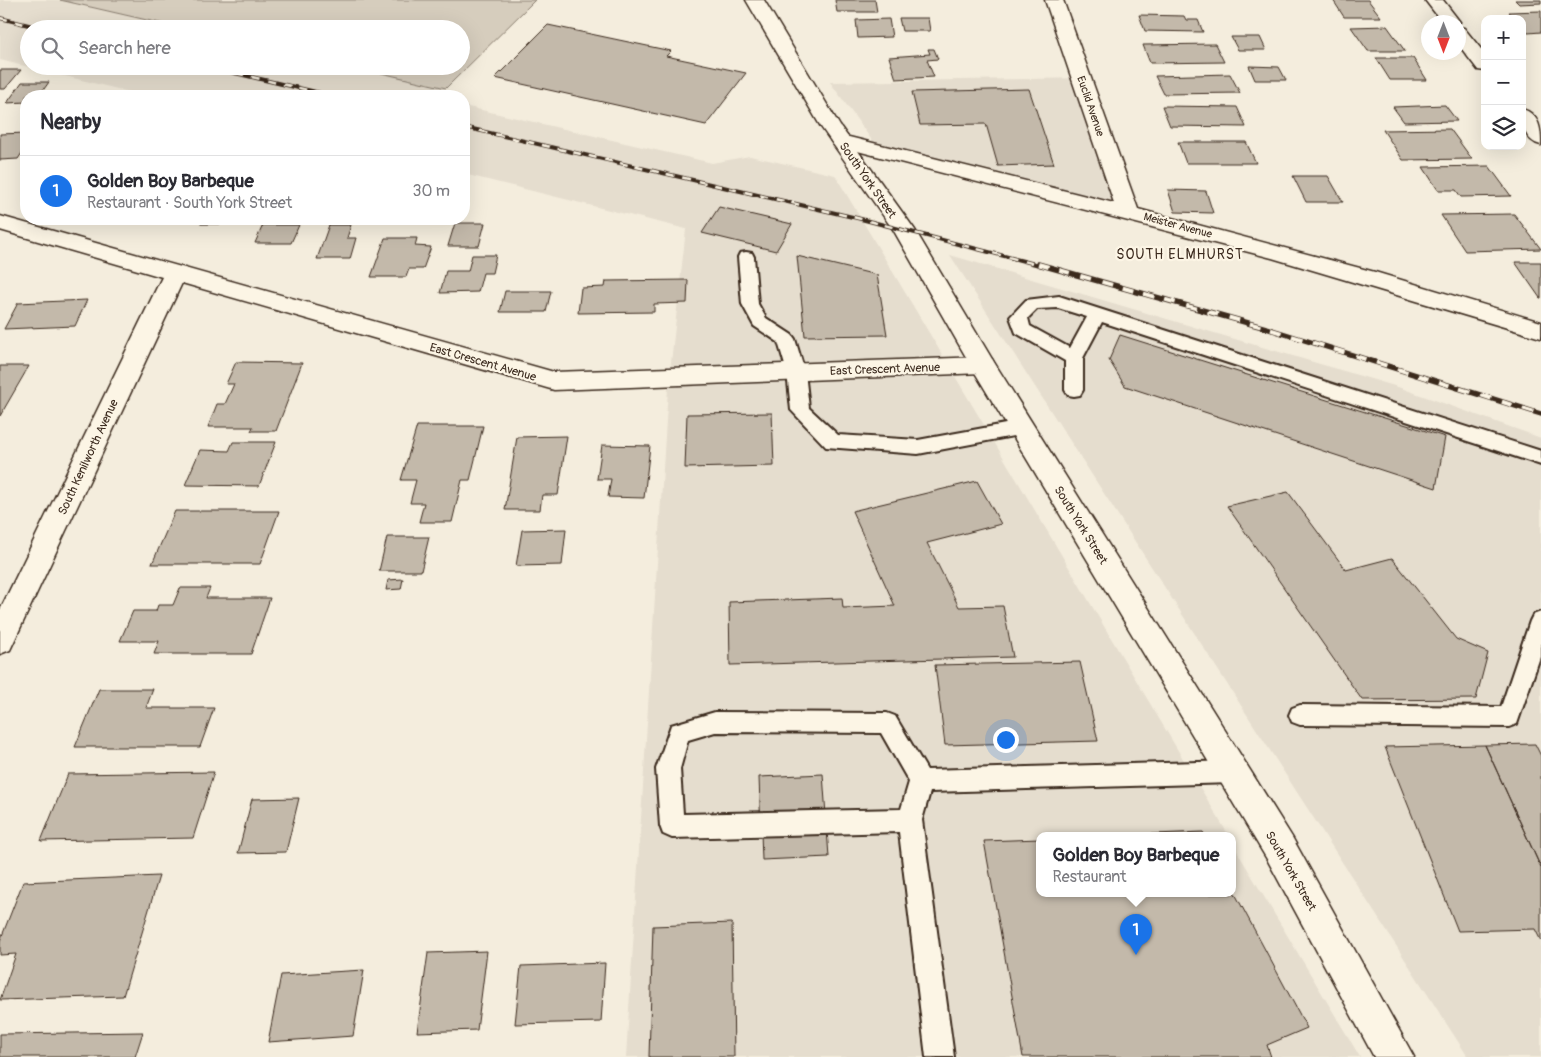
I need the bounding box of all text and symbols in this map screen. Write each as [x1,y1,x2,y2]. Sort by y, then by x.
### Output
north arrow [1421,15,1466,60]
map controls [1481,15,1526,150]
button: + [1481,15,1526,60]
search box [20,20,470,75]
icon: search [38,34,66,62]
text: Search here [78,36,171,60]
button: − [1481,60,1526,105]
street label: Euclid Avenue [1074,74,1107,139]
button: layers [1481,105,1526,150]
text: Nearby [40,109,101,136]
street label: South York Street [836,139,899,221]
text: Golden Boy Barbeque [87,169,254,193]
text: 1 [53,181,59,201]
text: 30 m [412,181,450,201]
text: Restaurant · South York Street [87,193,292,213]
street label: Meister Avenue [1142,210,1214,241]
district label: SOUTH ELMHURST [1116,246,1244,263]
street label: East Crescent Avenue [428,340,538,385]
street label: East Crescent Avenue [830,360,940,379]
street label: South Kenilworth Avenue [55,397,122,517]
street label: South York Street [1051,483,1111,567]
your location [993,727,1019,753]
street label: South York Street [1262,829,1319,914]
popup [1036,832,1236,897]
text: Golden Boy Barbeque [1053,843,1219,867]
text: Restaurant [1053,867,1127,887]
pin: 1 [1120,914,1152,955]

